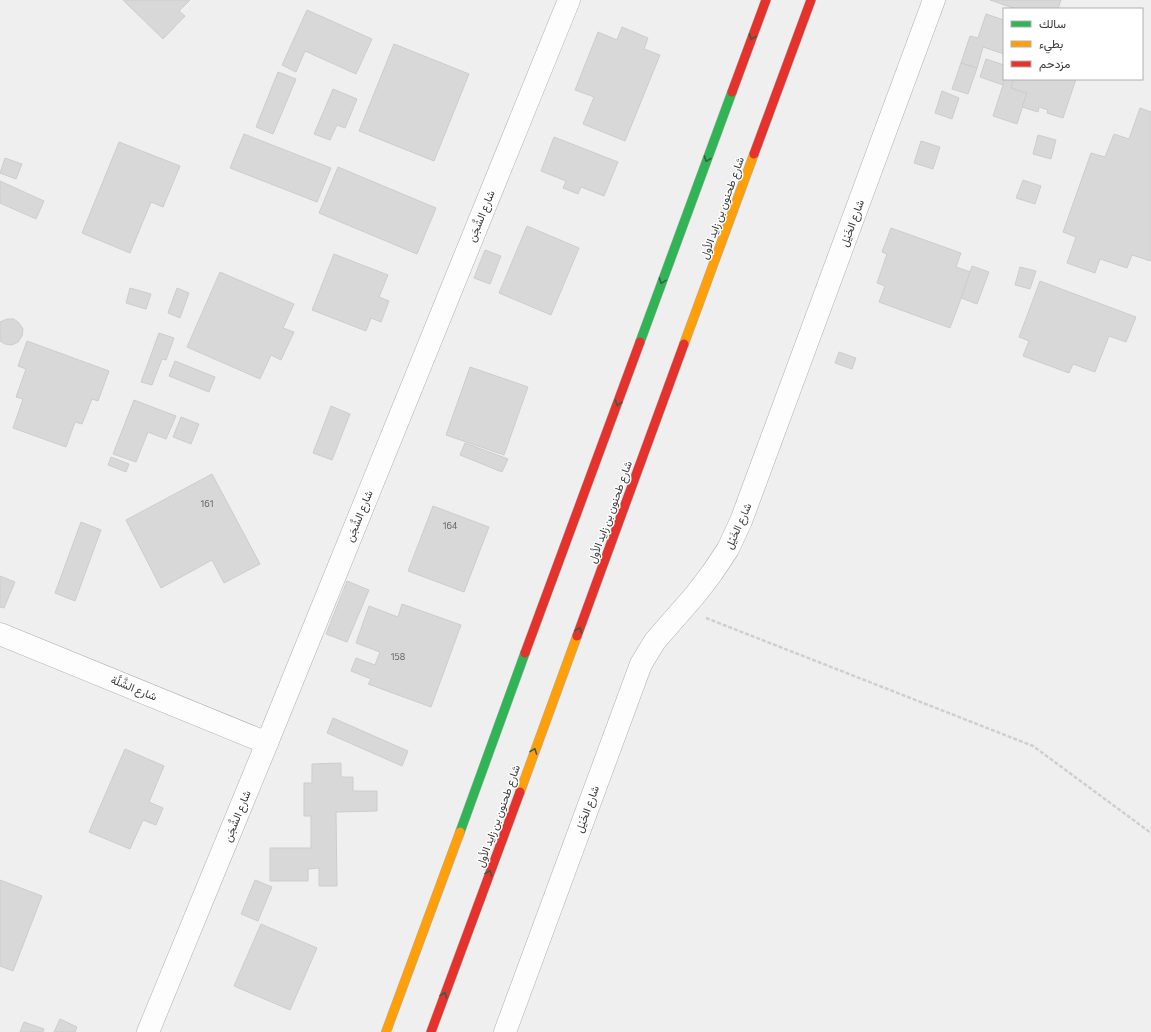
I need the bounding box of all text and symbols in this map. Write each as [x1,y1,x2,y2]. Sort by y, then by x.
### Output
legend [1003,8,1143,80]
text: سالك [1039,16,1066,30]
one-way arrow [749,33,757,40]
text: بطيء [1039,36,1063,54]
text: مزدحم [1039,56,1070,72]
street label: شارع طحنون بن زايد الأول [697,155,748,261]
one-way arrow [704,155,712,162]
street label: شارع الشَّجَن [464,188,499,244]
street label: شارع الخَيْل [837,197,868,249]
one-way arrow [659,277,667,284]
one-way arrow [614,399,622,406]
street label: شارع طحنون بن زايد الأول [585,459,636,565]
street label: شارع الشَّجَن [342,488,377,544]
house number: 161 [200,498,214,509]
street label: شارع الخَيْل [722,500,755,552]
house number: 164 [443,520,458,531]
one-way arrow [575,626,583,633]
house number: 158 [391,651,405,662]
street label: شارع الشَّلَّة [109,672,160,705]
one-way arrow [530,748,538,755]
street label: شارع طحنون بن زايد الأول [473,763,524,869]
street label: شارع الخَيْل [572,783,603,835]
street label: شارع الشَّجَن [220,788,255,844]
one-way arrow [485,870,493,877]
one-way arrow [440,992,448,999]

